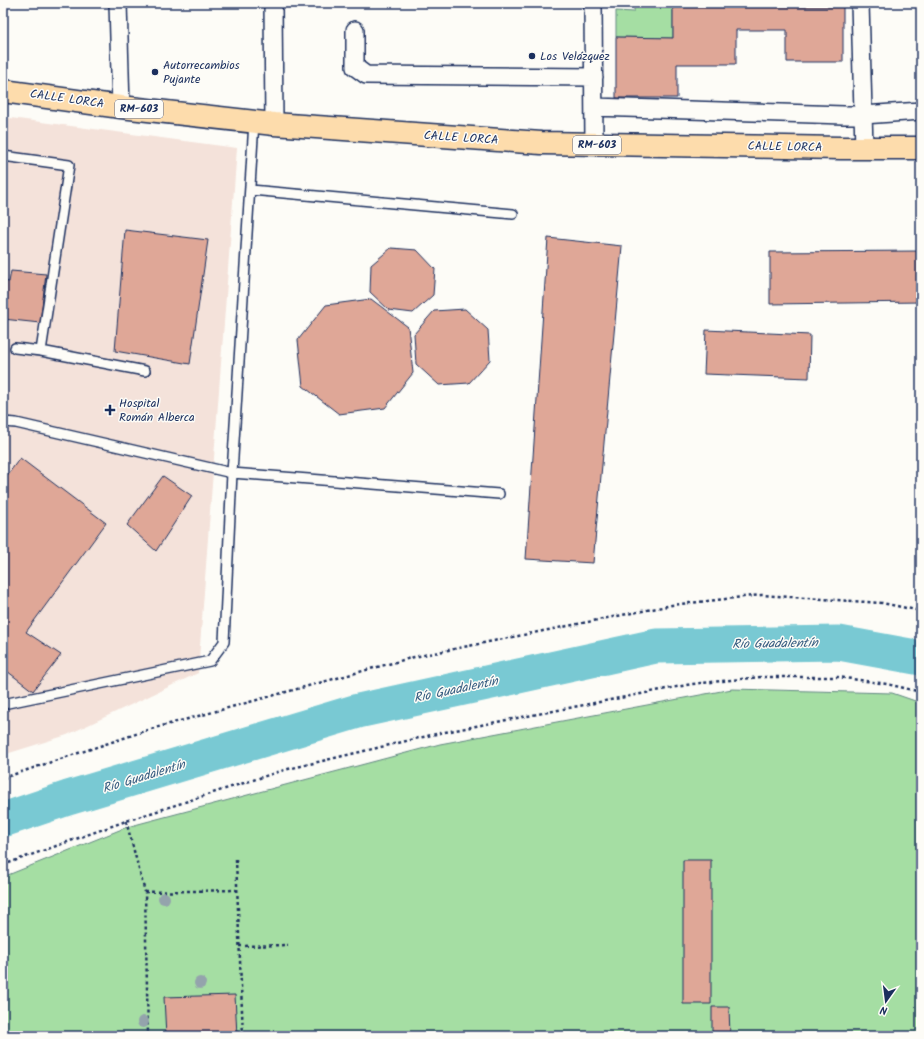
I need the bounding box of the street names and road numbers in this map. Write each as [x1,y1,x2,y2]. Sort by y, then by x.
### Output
street label: CALLE LORCA [29,84,105,114]
road number: RM-603 [115,100,163,118]
street label: CALLE LORCA [423,126,499,150]
road number: RM-603 [573,136,621,154]
street label: CALLE LORCA [747,137,823,157]

